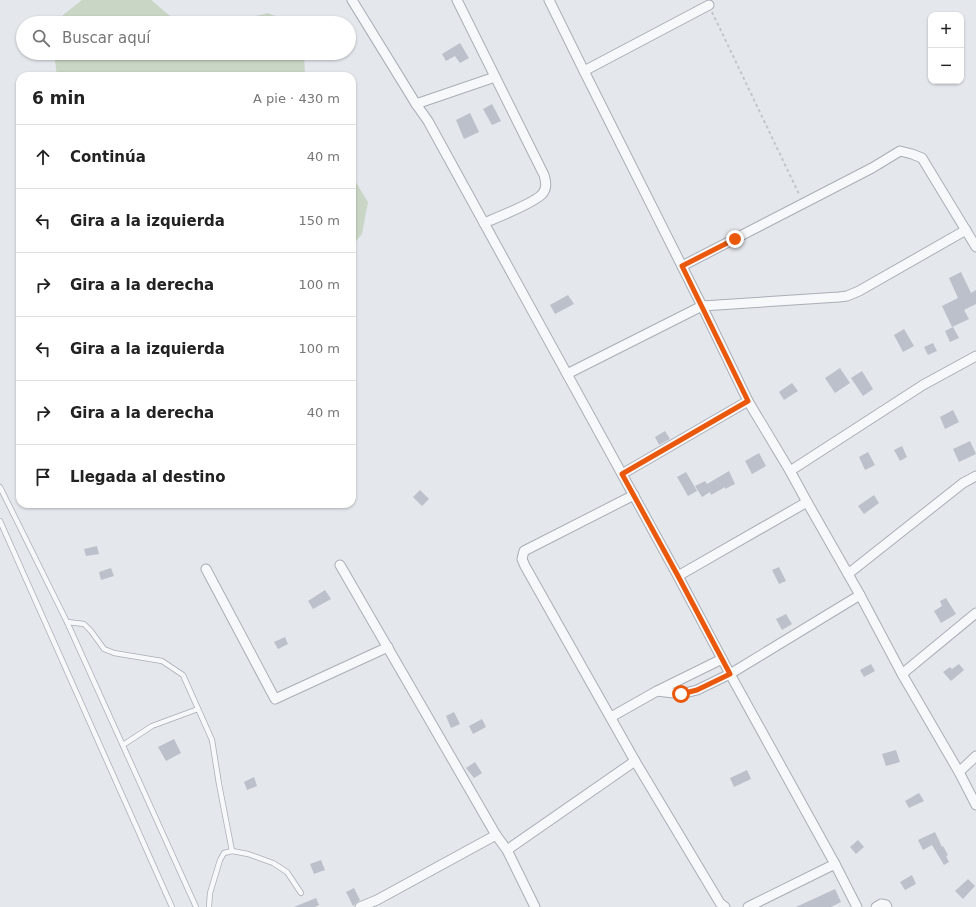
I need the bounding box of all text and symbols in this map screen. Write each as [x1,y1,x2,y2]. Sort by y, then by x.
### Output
map controls [928,12,964,84]
button: + [928,12,964,48]
search box [16,16,356,60]
icon: search [30,27,52,49]
text: Buscar aquí [62,29,150,47]
button: − [928,48,964,84]
text: 6 min [32,88,85,108]
text: A pie · 430 m [253,91,340,106]
icon: ahead [32,146,54,168]
text: Continúa [70,148,146,166]
text: 40 m [307,149,340,164]
icon: left [32,210,54,232]
text: Gira a la izquierda [70,212,225,230]
text: 150 m [298,213,340,228]
route end [726,230,744,248]
icon: right [32,274,54,296]
text: Gira a la derecha [70,276,214,294]
text: 100 m [298,277,340,292]
icon: left [32,338,54,360]
text: Gira a la izquierda [70,340,225,358]
text: 100 m [298,341,340,356]
icon: right [32,402,54,424]
text: Gira a la derecha [70,404,214,422]
text: 40 m [307,405,340,420]
icon: arrive [32,466,54,488]
text: Llegada al destino [70,468,225,486]
route start [672,685,690,703]

